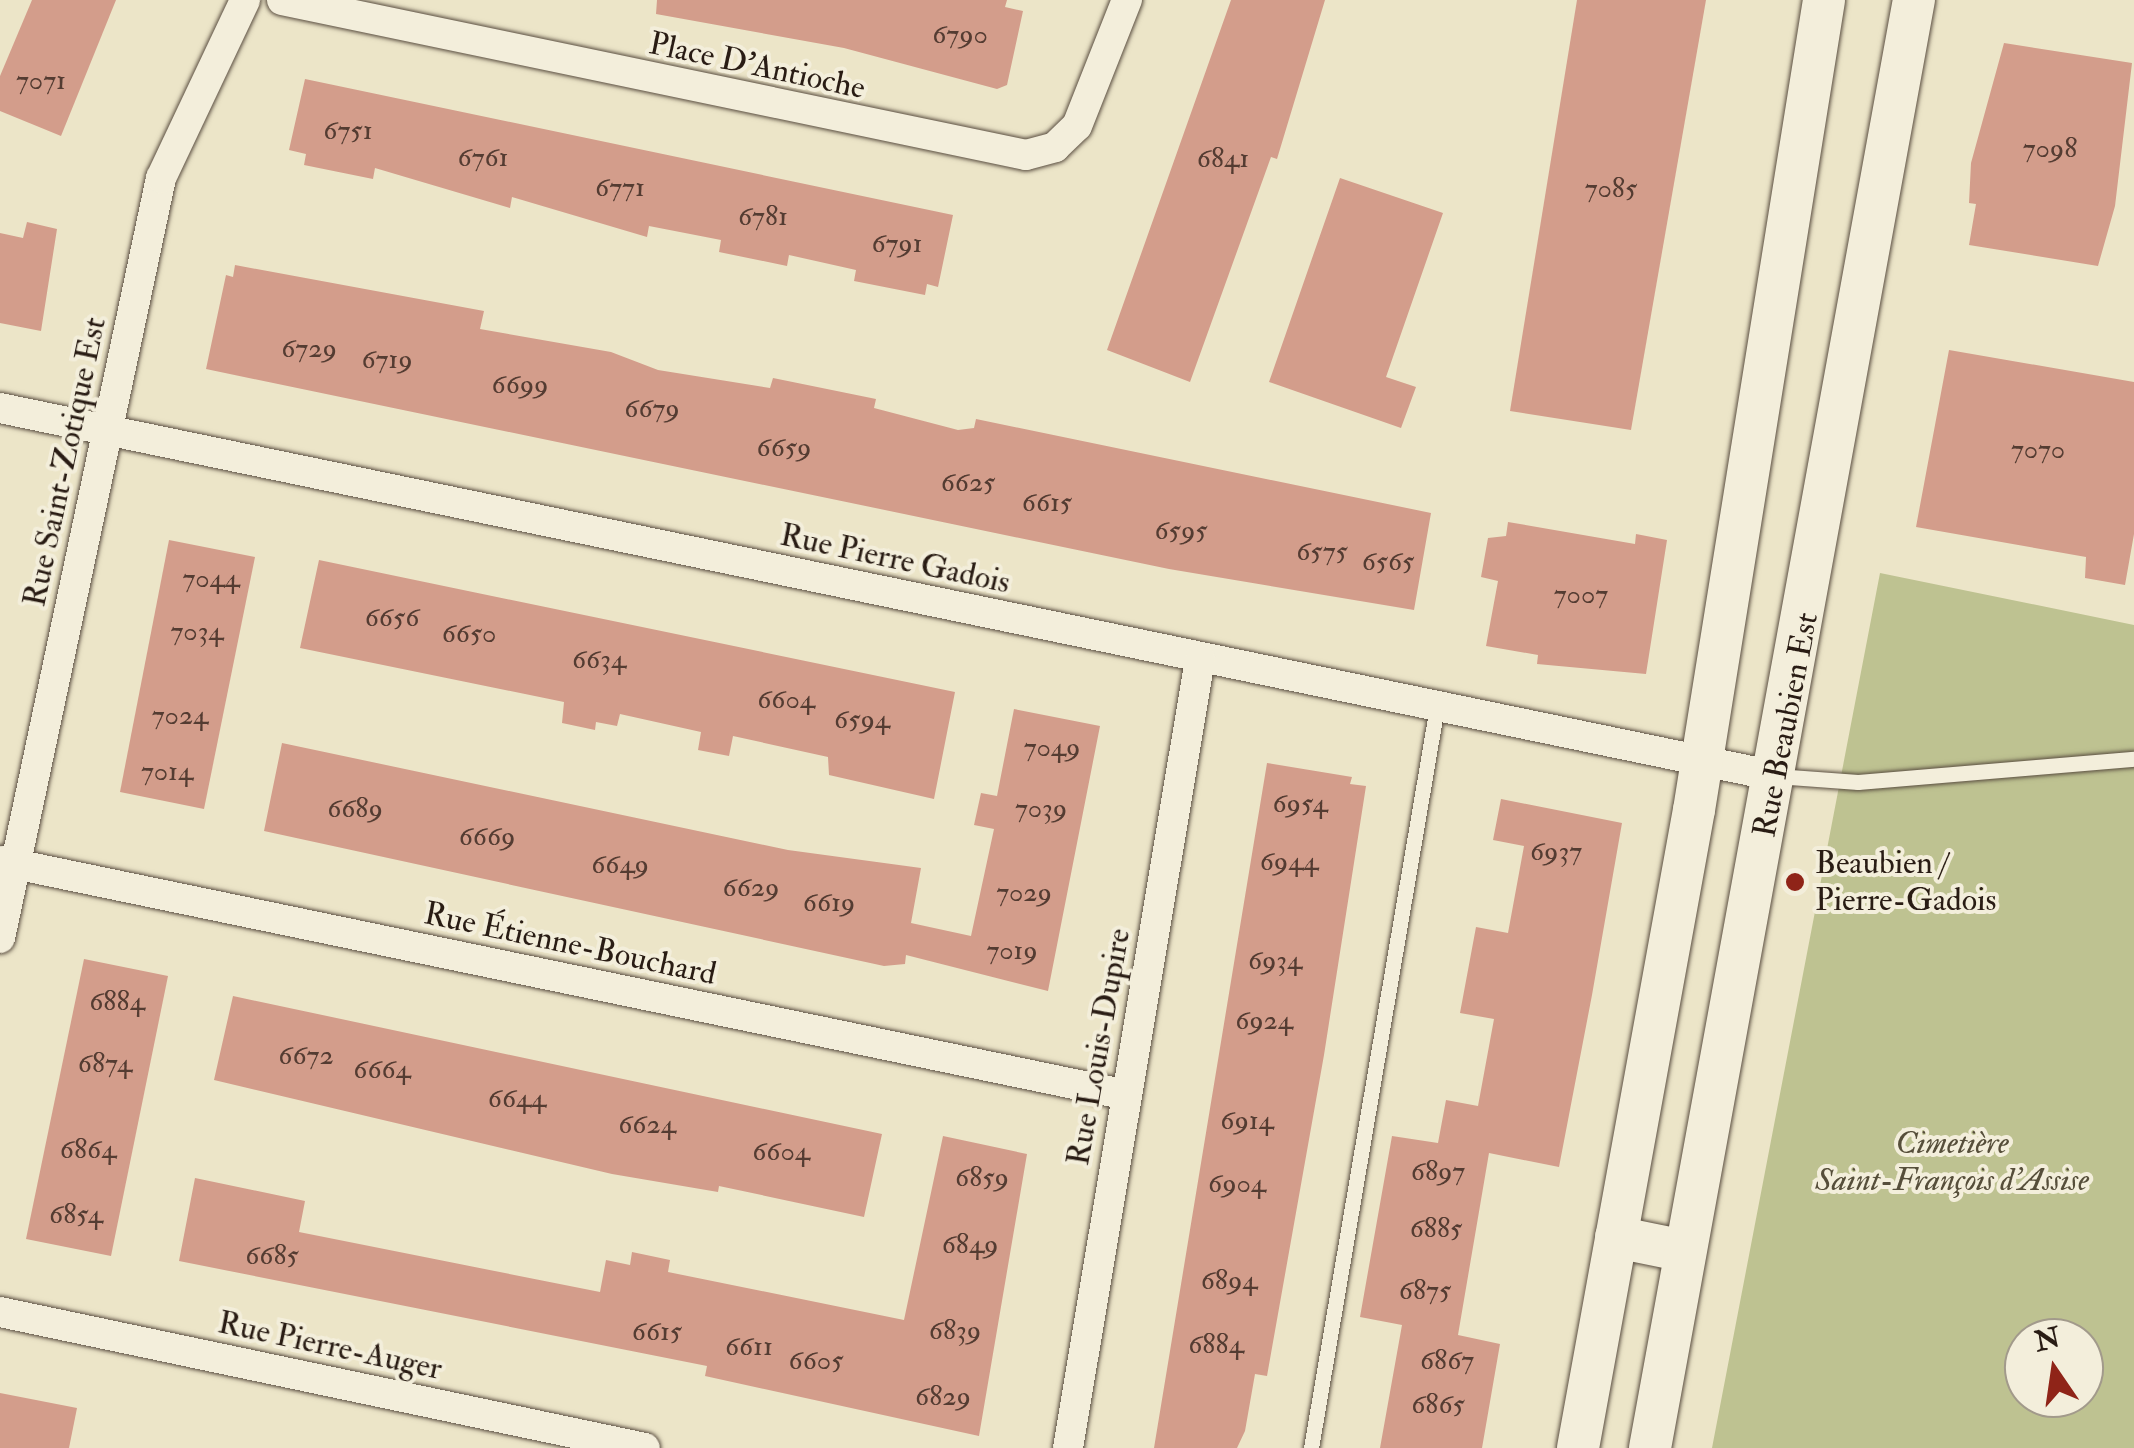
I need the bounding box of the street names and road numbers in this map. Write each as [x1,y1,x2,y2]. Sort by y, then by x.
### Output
street label: Place D'Antioche [645,24,869,108]
street label: Rue Saint-Zotique Est [16,314,114,610]
street label: Rue Pierre Gadois [777,516,1013,602]
street label: Rue Beaubien Est [1745,609,1827,841]
street label: Rue Étienne-Bouchard [420,894,720,994]
street label: Rue Louis-Dupire [1059,926,1139,1168]
street label: Rue Pierre-Auger [214,1304,446,1388]

